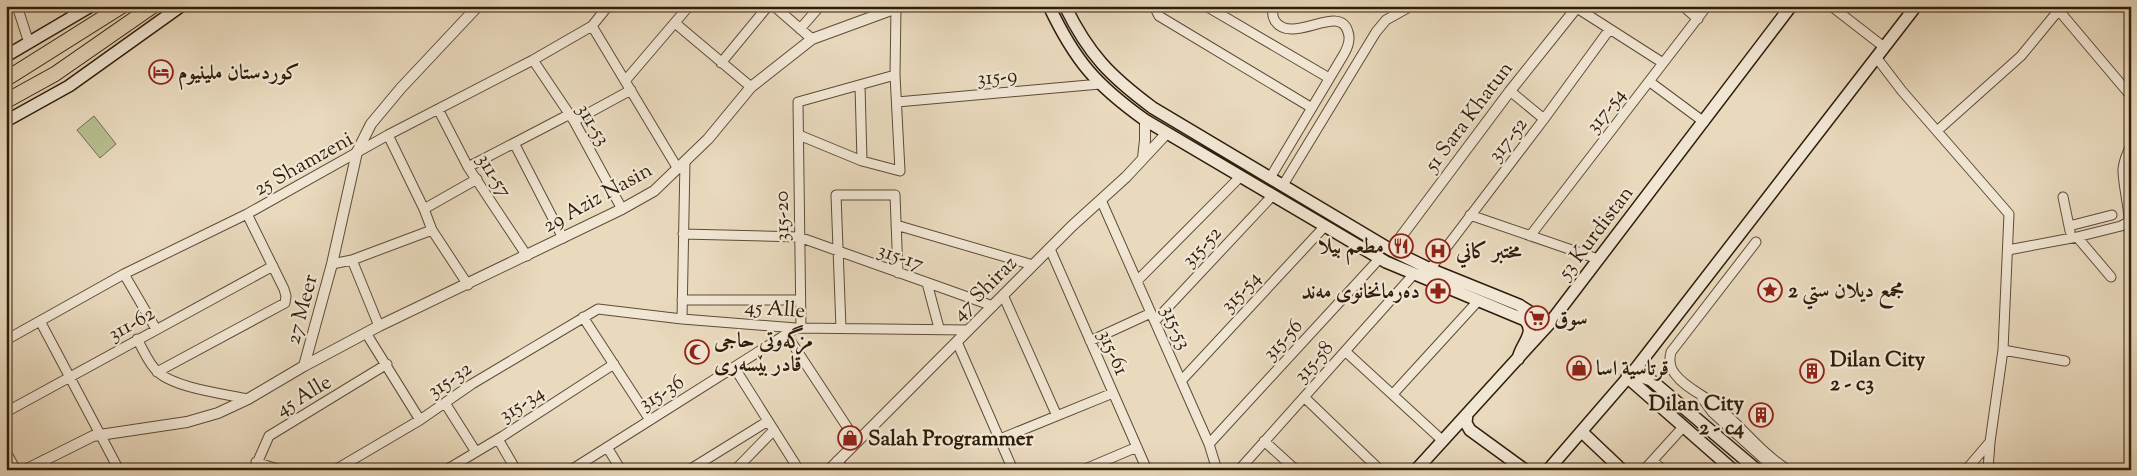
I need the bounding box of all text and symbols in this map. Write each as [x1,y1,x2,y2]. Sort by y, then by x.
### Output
street label: 51 Sara Khatun [1417,56,1521,180]
hotel icon: کوردستان ملینیوم [148,59,174,85]
place label: کوردستان ملینیوم [178,59,300,91]
street label: 315-9 [976,61,1018,95]
street label: 317-54 [1579,82,1634,140]
street label: 311-53 [568,98,617,152]
street label: 317-52 [1481,111,1536,169]
street label: 25 Shamzeni [249,125,359,204]
street label: 311-57 [468,148,519,205]
street label: 29 Aziz Nasin [538,156,658,241]
street label: 53 Kurdistan [1551,180,1642,287]
street label: 315-20 [768,190,798,242]
street label: 315-52 [1175,220,1230,275]
place label: مطعم بيلا [1318,233,1384,265]
restaurant icon: مطعم بيلا [1388,233,1414,259]
street label: 315-17 [873,236,928,280]
hospital icon: مختبر كاني [1425,238,1451,264]
place label: مختبر كاني [1455,238,1523,269]
street label: 47 Shiraz [946,250,1025,329]
street label: 315-54 [1214,265,1269,320]
street label: 27 Meer [279,271,327,348]
place icon: مجمع ديلان ستي 2 [1757,277,1783,303]
place label: مجمع ديلان ستي 2 [1788,277,1904,310]
place label: دەرمانخانوی مەند [1302,278,1420,308]
pharmacy icon: دەرمانخانوی مەند [1425,278,1451,304]
street label: 45 Alle [744,293,806,327]
street label: 311-62 [103,299,161,350]
street label: 315-53 [1152,301,1198,355]
supermarket icon: سوق [1524,305,1550,331]
place label: سوق [1554,305,1588,335]
street label: 315-56 [1256,313,1311,368]
place label: مزگەوتی حاجی قادر بێسەری [713,325,813,381]
street label: 315-61 [1089,325,1136,381]
street label: 315-58 [1287,335,1342,390]
mosque icon: مزگەوتی حاجی قادر بێسەری [684,339,710,365]
place label: Dilan City 2 - c3 [1830,346,1926,400]
street label: 315-32 [422,355,479,407]
shop icon: قرتاسیة اسا [1566,355,1592,381]
place label: قرتاسیة اسا [1596,355,1669,385]
building icon: Dilan City 2 - c3 [1799,358,1825,384]
street label: 45 Alle [270,368,338,425]
street label: 315-36 [633,368,691,419]
street label: 315-34 [493,379,551,431]
place label: Dilan City 2 - c4 [1649,390,1745,444]
building icon: Dilan City 2 - c4 [1748,402,1774,428]
shop icon: Salah Programmer [837,425,863,451]
place label: Salah Programmer [868,425,1034,455]

